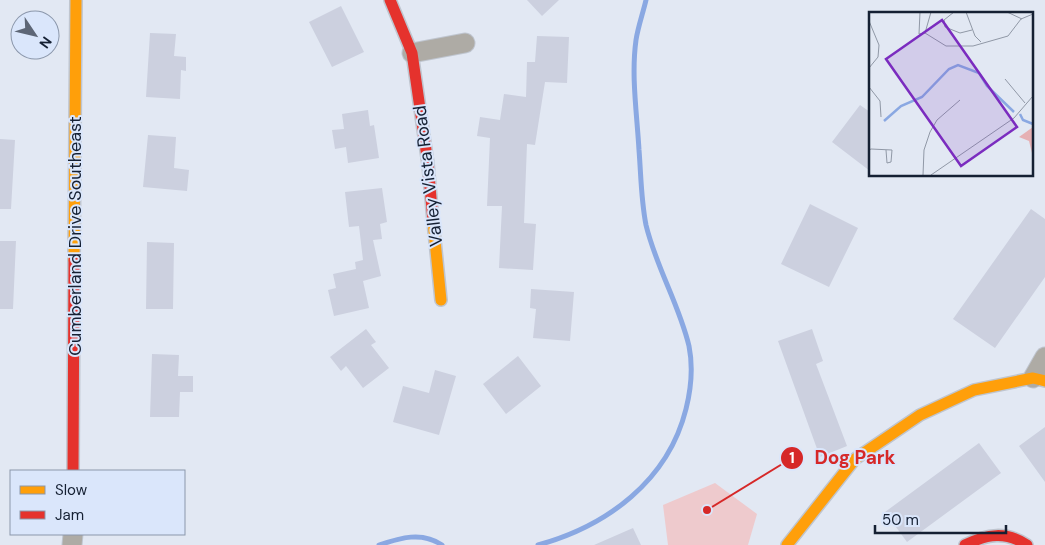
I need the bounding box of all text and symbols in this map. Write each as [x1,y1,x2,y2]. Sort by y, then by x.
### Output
north arrow [10,10,60,60]
inset map [869,12,1032,176]
text: N [35,33,56,52]
street label: Valley Vista Road [407,104,449,248]
street label: Cumberland Drive Southeast [63,116,87,356]
callout: Dog Park [779,441,905,475]
text: Dog Park [814,445,896,470]
text: 1 [789,448,795,468]
legend [10,470,185,535]
text: Slow [55,480,88,500]
scale bar [875,502,1006,534]
text: Jam [55,505,84,525]
text: 50 m [882,510,919,530]

